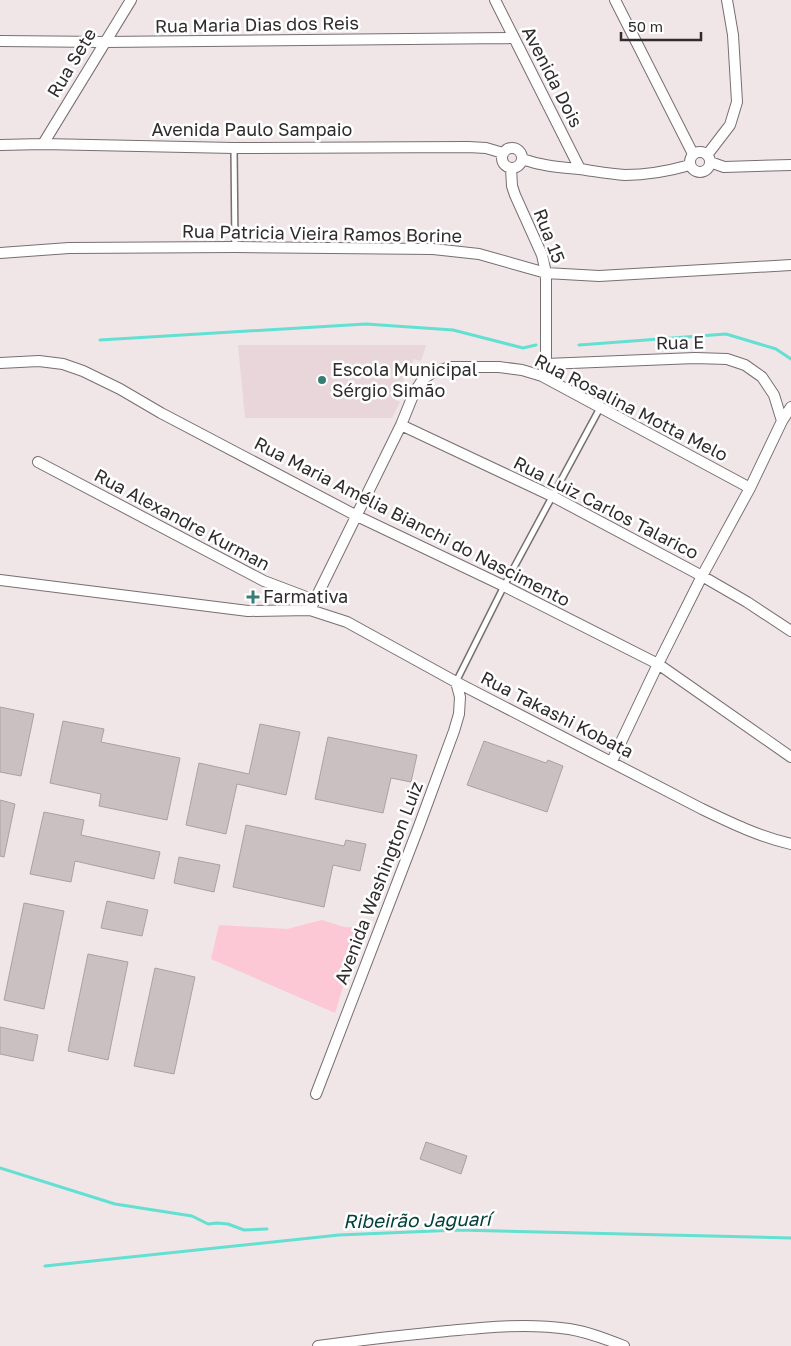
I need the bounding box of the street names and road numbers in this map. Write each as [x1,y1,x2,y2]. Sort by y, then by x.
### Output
street label: Rua Maria Dias dos Reis [155,11,359,37]
street label: Avenida Dois [518,22,588,131]
street label: Rua Sete [42,24,100,101]
street label: Avenida Paulo Sampaio [152,118,352,140]
street label: Rua 15 [530,205,570,266]
street label: Rua Patricia Vieira Ramos Borine [182,220,462,246]
street label: Rua E [656,331,704,353]
street label: Rua Rosalina Motta Melo [531,349,732,465]
street label: Rua Maria Amélia Bianchi do Nascimento [251,432,574,611]
street label: Rua Luiz Carlos Talarico [510,451,703,563]
street label: Rua Alexandre Kurman [91,463,274,575]
street label: Rua Takashi Kobata [477,666,638,762]
street label: Avenida Washington Luiz [329,778,427,987]

